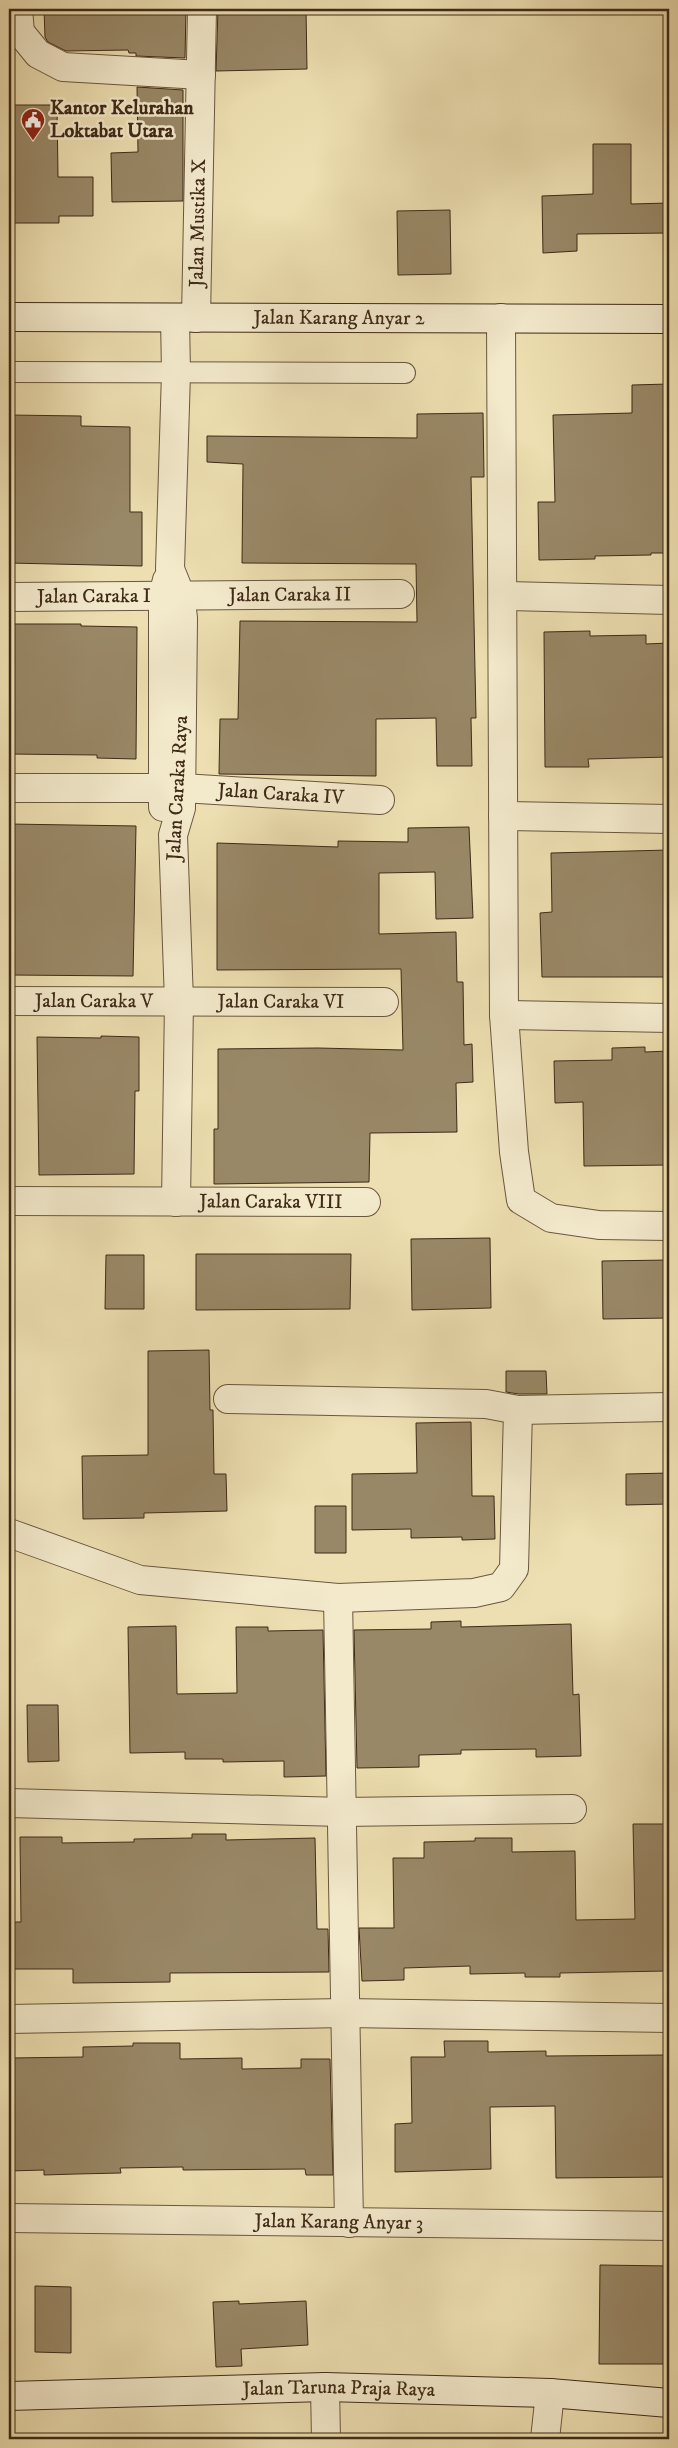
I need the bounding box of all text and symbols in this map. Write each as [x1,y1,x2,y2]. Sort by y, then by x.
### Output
place label: Kantor Kelurahan Loktabat Utara [50,96,194,144]
public building icon: Kantor Kelurahan Loktabat Utara [20,107,46,141]
street label: Jalan Mustika X [184,158,212,289]
street label: Jalan Karang Anyar 2 [251,305,425,331]
street label: Jalan Caraka II [227,582,351,608]
street label: Jalan Caraka I [35,583,151,609]
street label: Jalan Caraka Raya [162,714,194,863]
street label: Jalan Caraka IV [215,778,345,810]
street label: Jalan Caraka V [33,989,154,1014]
street label: Jalan Caraka VI [216,989,344,1014]
street label: Jalan Caraka VIII [197,1189,343,1214]
street label: Jalan Karang Anyar 3 [253,2208,423,2236]
street label: Jalan Taruna Praja Raya [240,2374,436,2402]

